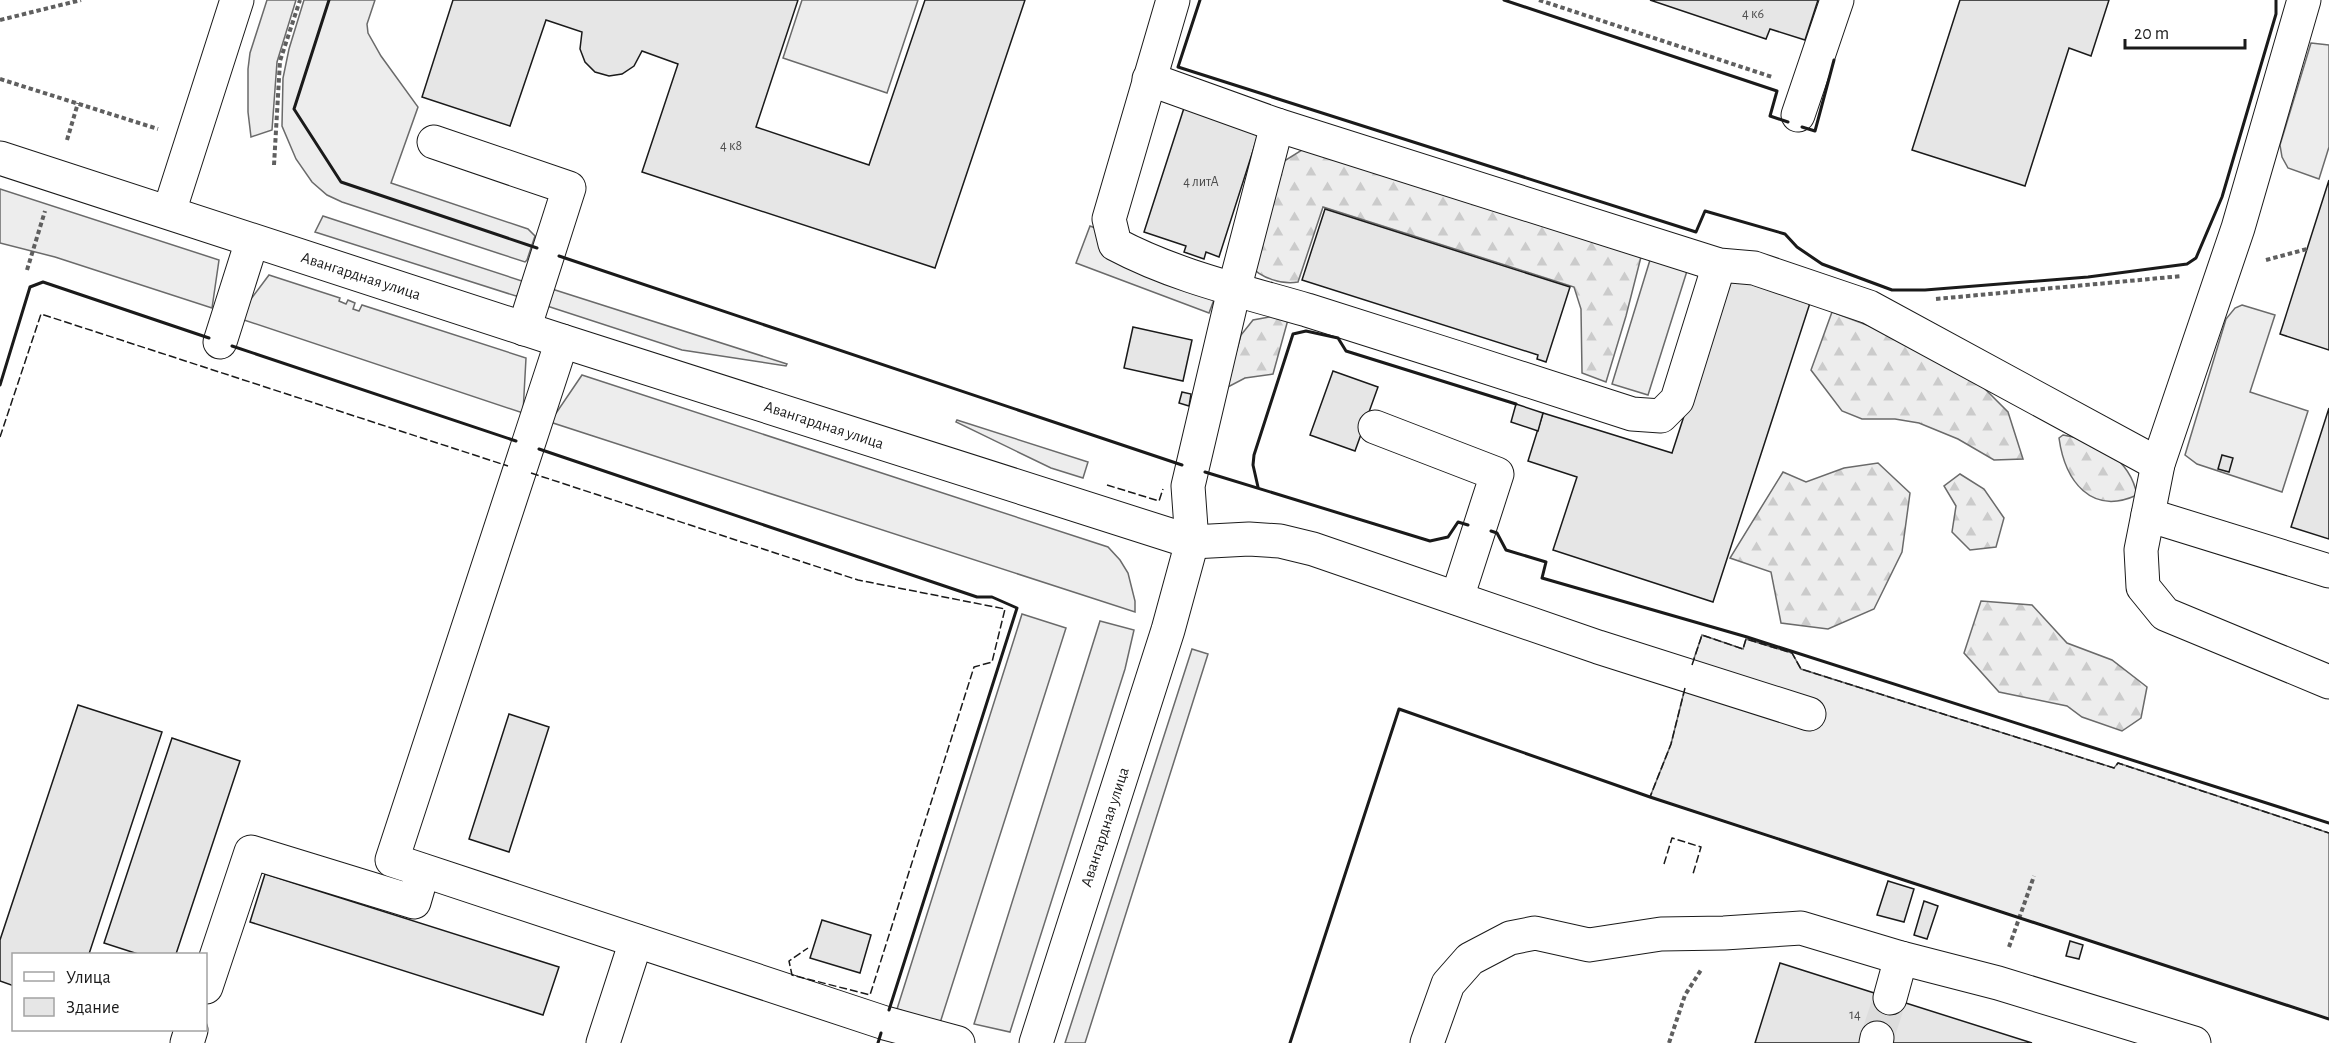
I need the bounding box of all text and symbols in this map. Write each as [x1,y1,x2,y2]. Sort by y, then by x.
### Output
house number: 4 к6 [1742,7,1764,21]
scale bar [2125,12,2245,50]
text: 20 m [2134,25,2169,43]
house number: 4 к8 [720,139,742,153]
house number: 4 литА [1183,175,1219,189]
street label: Авангардная улица [299,249,423,304]
street label: Авангардная улица [762,398,886,453]
street label: Авангардная улица [1078,765,1133,889]
legend [12,953,207,1031]
text: Улица [66,969,111,987]
text: Здание [66,999,120,1017]
house number: 14 [1849,1008,1861,1022]

